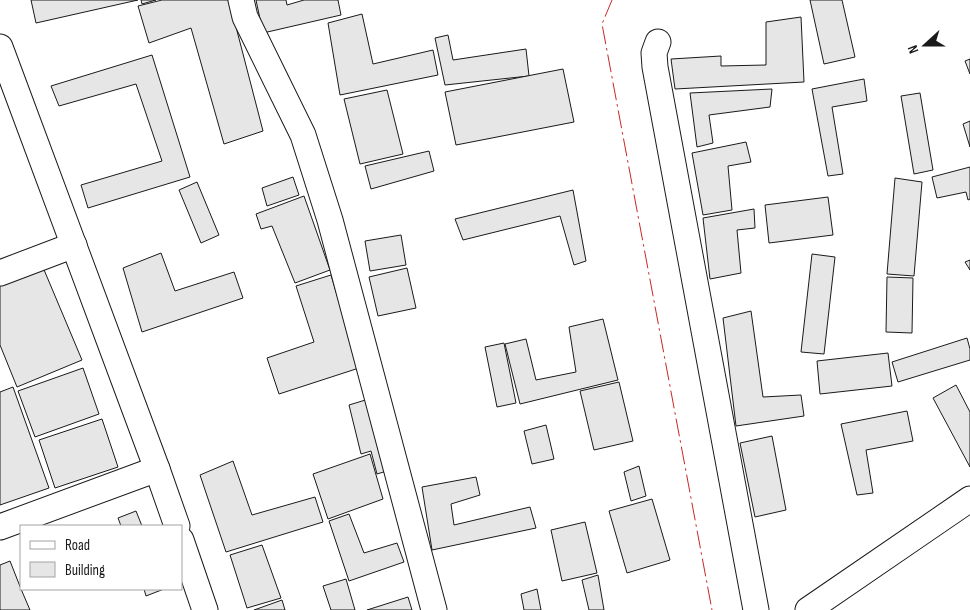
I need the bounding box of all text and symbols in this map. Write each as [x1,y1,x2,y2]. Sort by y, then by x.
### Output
north arrow [900,20,950,70]
text: N [904,43,923,56]
legend [20,525,182,590]
text: Road [65,536,90,555]
text: Building [65,561,105,580]

